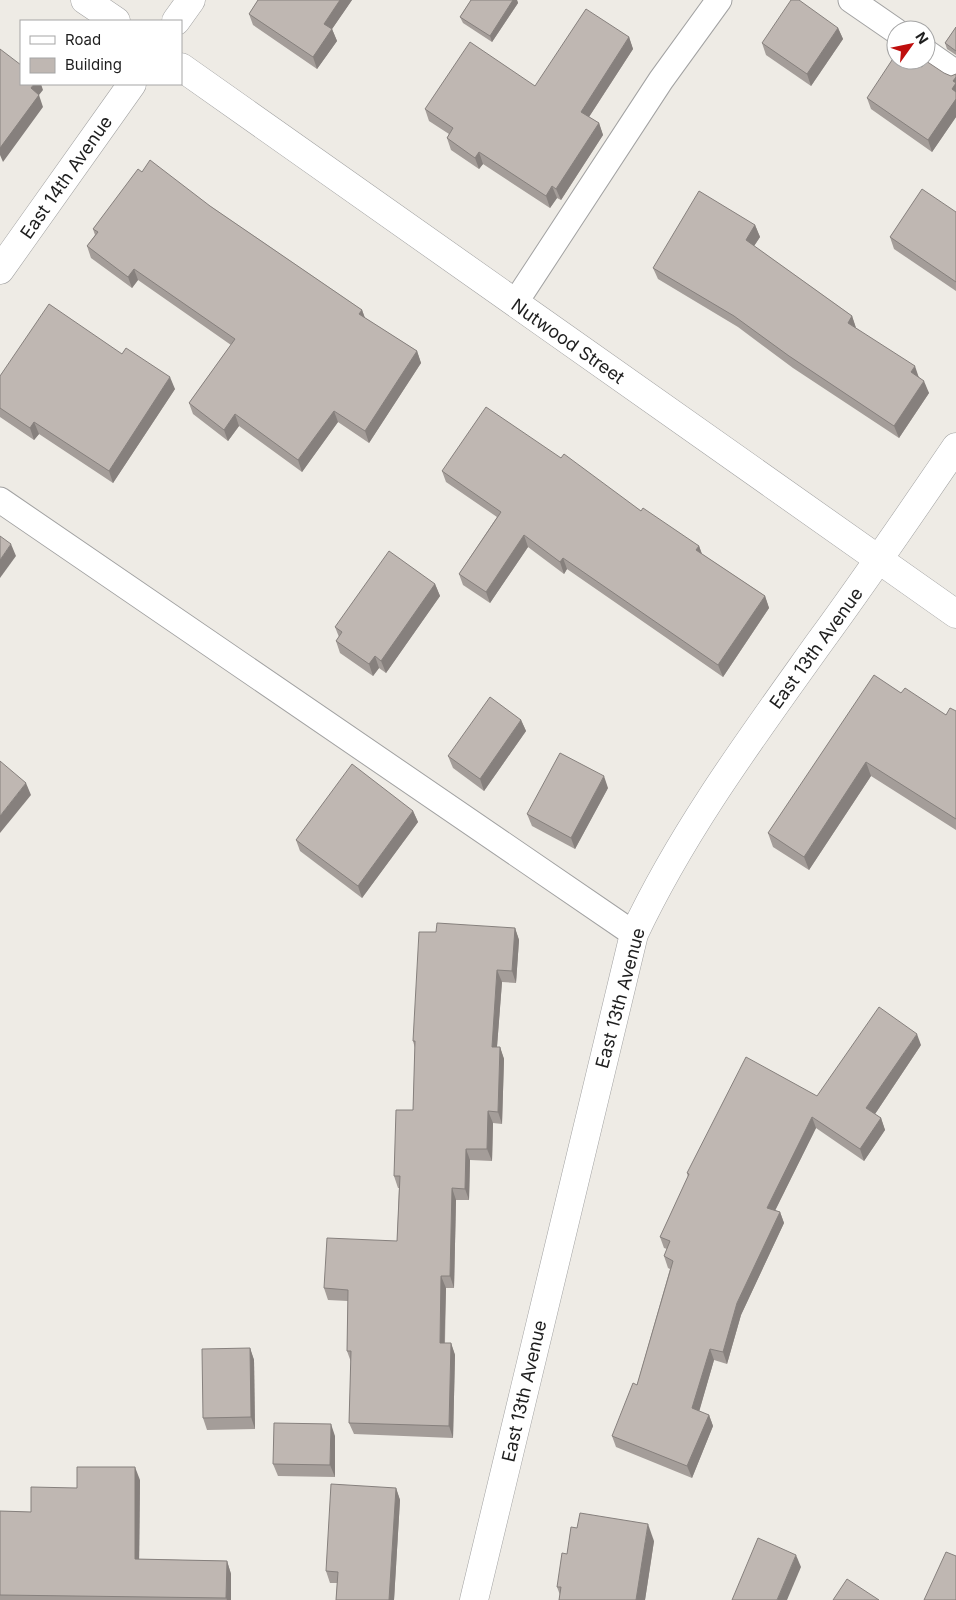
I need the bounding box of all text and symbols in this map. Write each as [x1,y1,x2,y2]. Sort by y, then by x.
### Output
legend [20,20,182,85]
north arrow [886,20,936,70]
text: N [912,29,932,47]
text: Road [65,30,101,49]
text: Building [65,55,122,74]
street label: East 14th Avenue [16,112,116,242]
street label: Nutwood Street [507,294,629,388]
street label: East 13th Avenue [765,583,867,713]
street label: East 13th Avenue [591,925,649,1071]
street label: East 13th Avenue [497,1318,551,1464]

